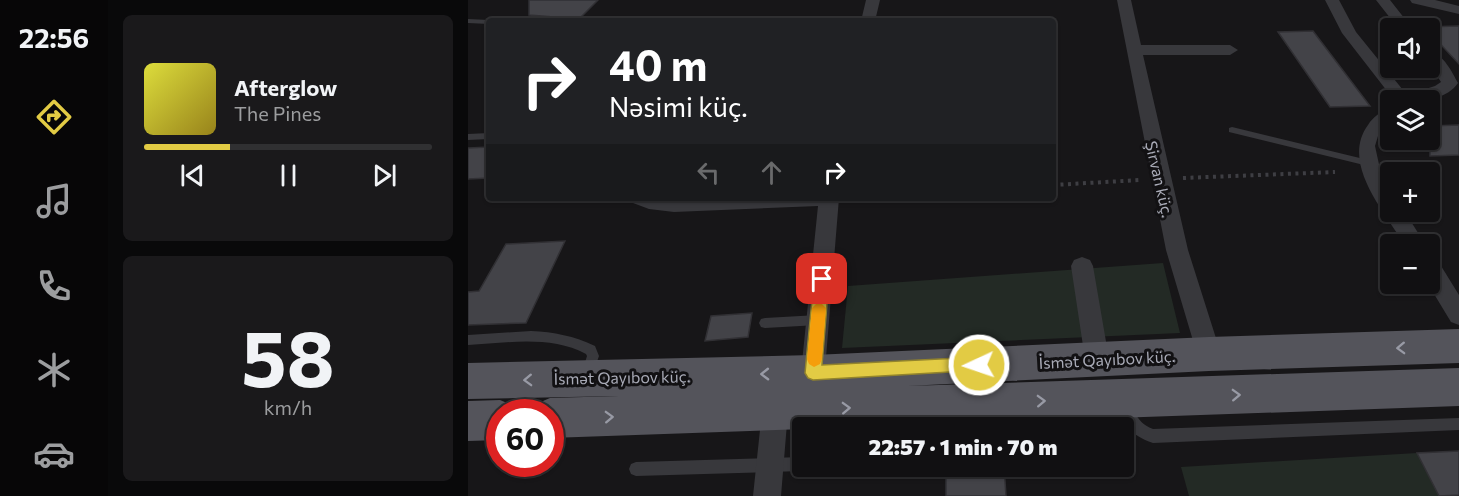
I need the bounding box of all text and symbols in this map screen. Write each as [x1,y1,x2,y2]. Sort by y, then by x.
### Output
map controls [1380,18,1440,294]
button: sound [1380,18,1440,78]
text: 22:56 [19,21,89,54]
text: 40 m [609,38,707,90]
icon: right [510,42,588,120]
text: Afterglow [234,74,337,101]
text: Nəsimi küç. [609,90,748,123]
button: layers [1380,90,1440,150]
icon: directions [33,96,75,138]
text: The Pines [234,101,321,125]
street label: Şirvan küç. [1142,139,1178,219]
icon: left [692,156,725,189]
icon: ahead [755,156,788,189]
icon: right [818,156,851,189]
icon: previous [176,159,209,192]
icon: pause [272,159,305,192]
icon: next [368,159,401,192]
button: + [1380,162,1440,222]
icon: music [33,180,75,222]
button: − [1380,234,1440,294]
pin [796,253,847,304]
icon: arrive [805,262,838,295]
icon: phone [33,265,75,307]
text: 58 [241,308,335,403]
position arrow [947,333,1011,397]
one-way arrow [1396,342,1405,354]
street label: İsmət Qayıbov küç. [1038,346,1176,372]
icon: climate [33,349,75,391]
street label: İsmət Qayıbov küç. [554,366,690,388]
one-way arrow [761,367,770,380]
one-way arrow [524,373,533,386]
one-way arrow [1231,388,1240,401]
text: km/h [264,395,312,419]
one-way arrow [1036,395,1045,408]
speed limit sign: 60 [486,399,564,477]
one-way arrow [841,402,850,415]
one-way arrow [604,410,613,423]
icon: car [33,433,75,475]
text: 22:57 · 1 min · 70 m [868,433,1058,460]

